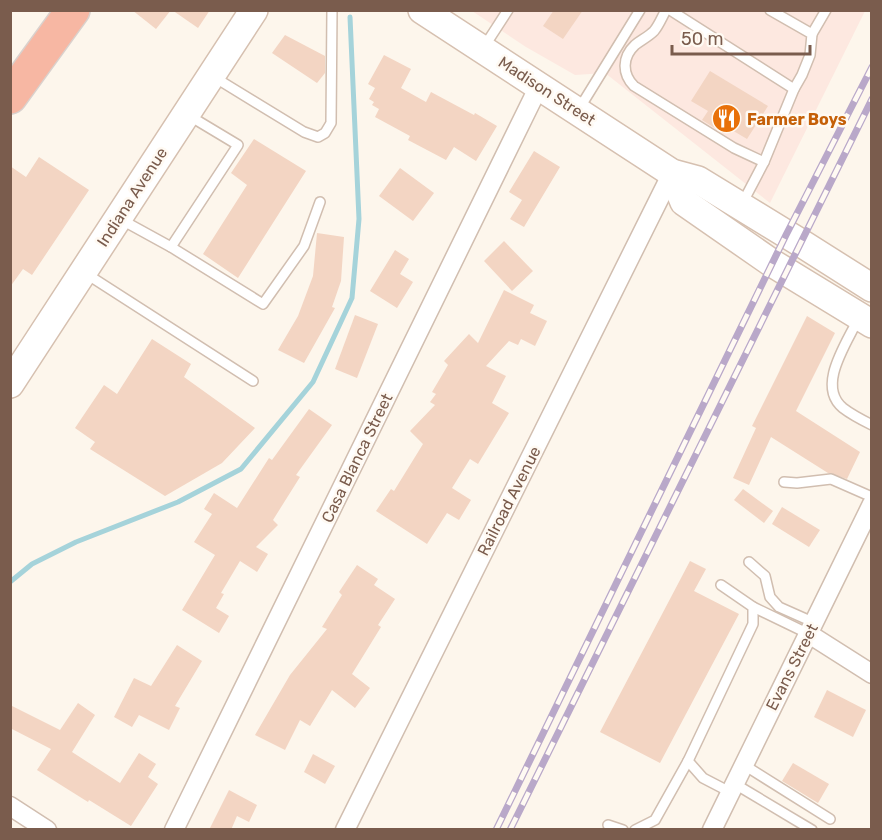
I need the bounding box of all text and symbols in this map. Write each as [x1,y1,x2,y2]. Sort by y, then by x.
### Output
scale bar [672,18,810,56]
text: 50 m [681,28,724,50]
street label: Madison Street [495,52,599,130]
restaurant icon: Farmer Boys [710,103,742,135]
place label: Farmer Boys [747,110,847,129]
street label: Indiana Avenue [93,144,171,250]
street label: Casa Blanca Street [317,390,397,526]
street label: Railroad Avenue [473,443,545,559]
street label: Evans Street [762,620,822,714]

